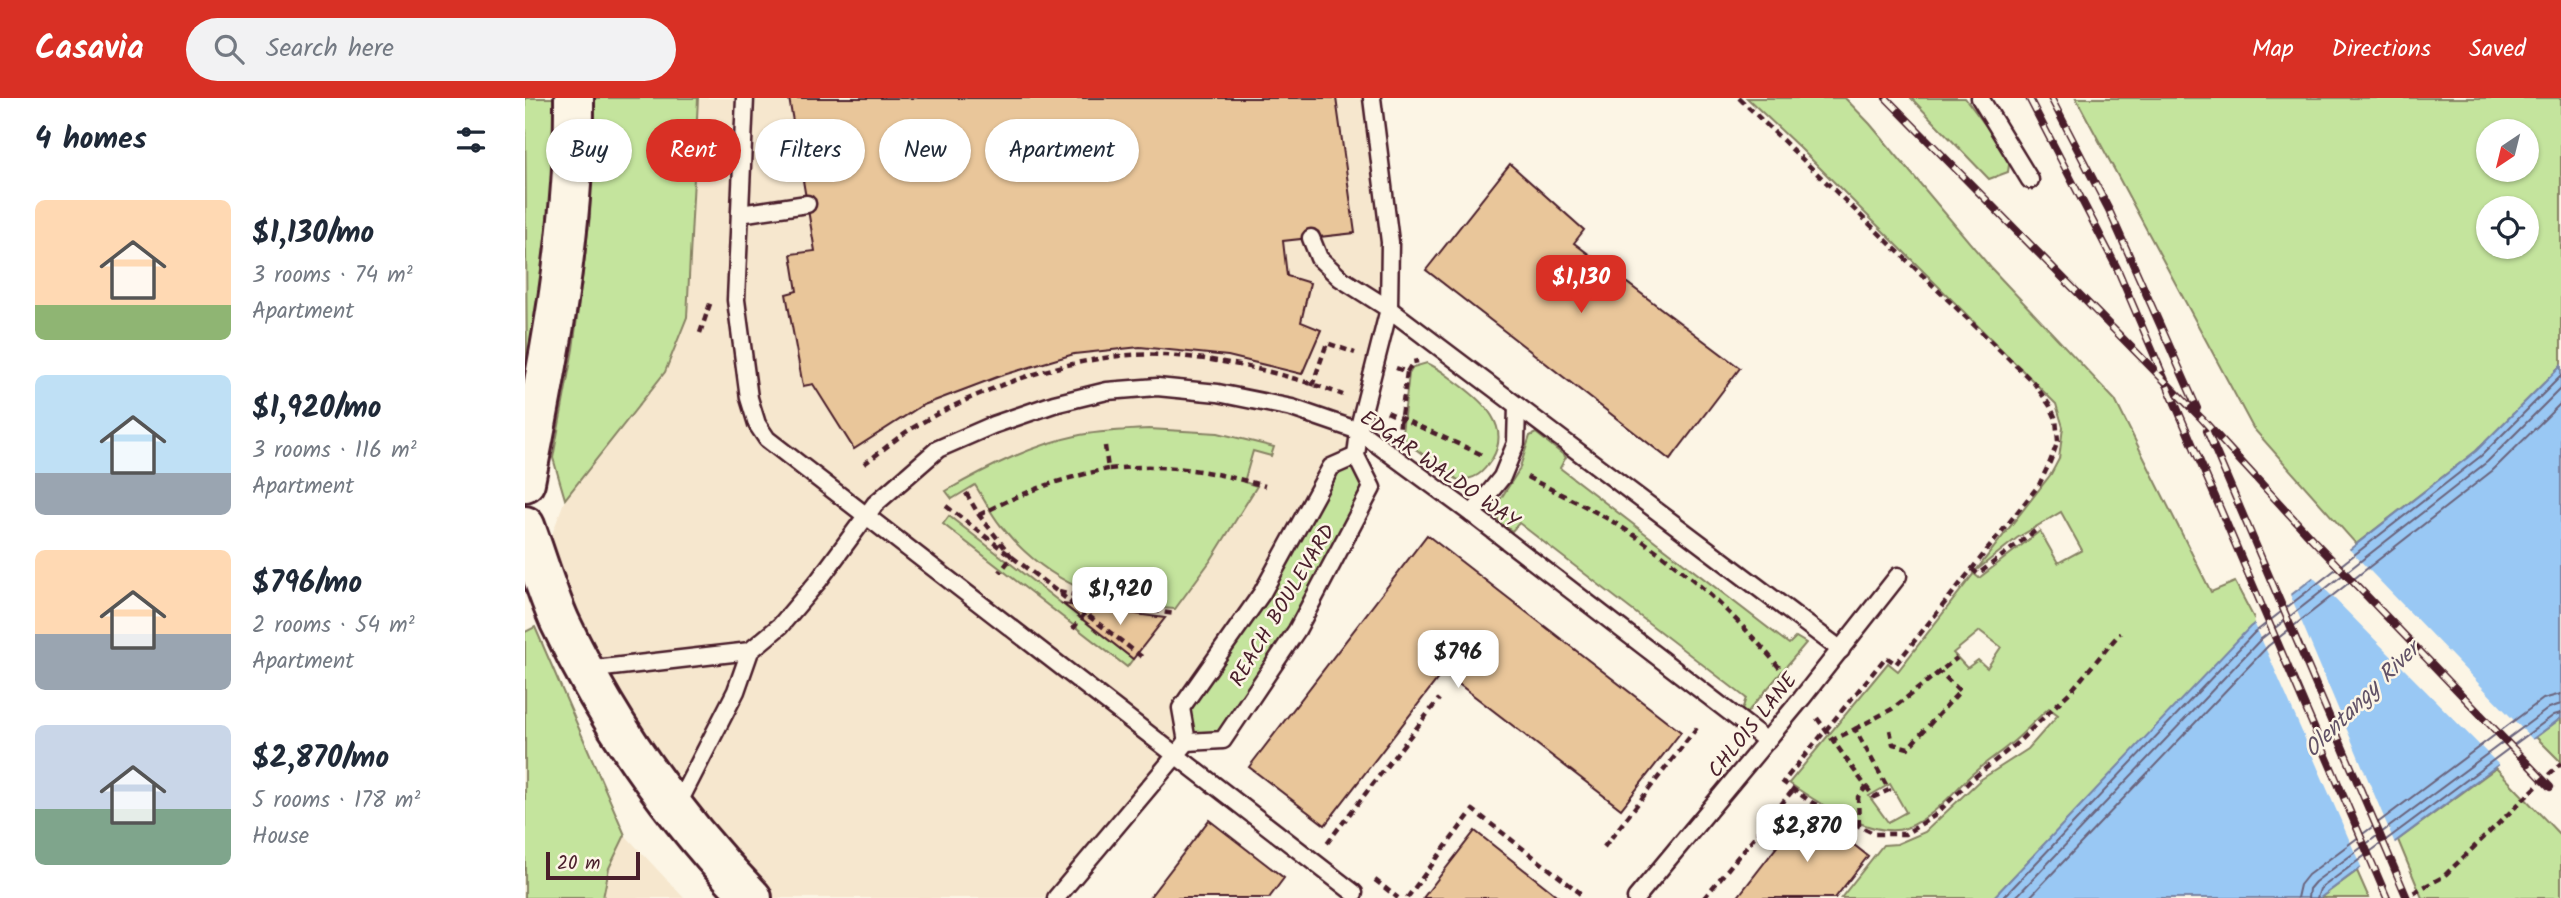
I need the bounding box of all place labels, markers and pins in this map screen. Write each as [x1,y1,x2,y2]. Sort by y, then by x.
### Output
pin: $1,130 [1524,256,1638,315]
pin: $1,920 [1063,568,1177,627]
pin: $796 [1417,630,1499,690]
pin: $2,870 [1750,804,1864,864]

